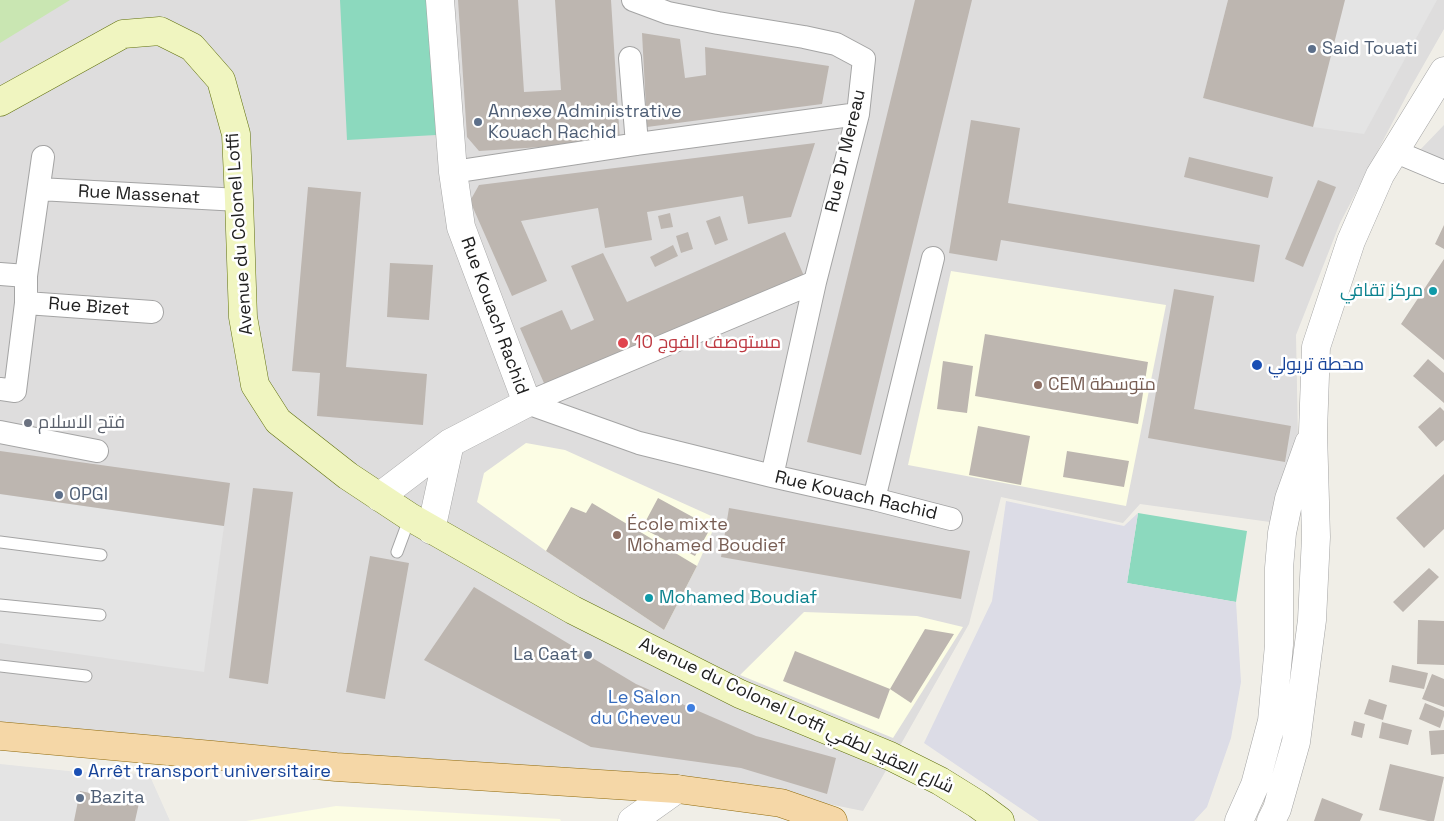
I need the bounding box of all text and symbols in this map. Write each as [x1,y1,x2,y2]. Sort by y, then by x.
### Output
place label: Said Touati [1322,38,1417,60]
marker: Said Touati [1306,43,1318,55]
street label: Rue Dr Mereau [821,87,871,215]
place label: Annexe Administrative Kouach Rachid [488,101,682,144]
marker: Annexe Administrative Kouach Rachid [472,116,484,128]
street label: Avenue du Colonel Lotfi [222,132,258,336]
street label: Rue Massenat [77,181,201,209]
street label: Rue Kouach Rachid [455,234,533,398]
place label: مركز تقافي [1340,280,1423,302]
marker: مركز تقافي [1427,285,1439,297]
street label: Rue Bizet [48,293,130,321]
place label: مستوصف الفوج 10 [634,332,781,354]
marker: مستوصف الفوج 10 [616,336,630,350]
place label: محطة تريولي [1268,354,1364,376]
marker: محطة تريولي [1250,358,1264,372]
place label: CEM متوسطة [1048,374,1156,396]
marker: CEM متوسطة [1032,379,1044,391]
place label: فتح الاسلام [38,412,125,434]
marker: فتح الاسلام [22,417,34,429]
street label: Rue Kouach Rachid [773,467,939,525]
place label: OPGI [69,484,108,506]
marker: OPGI [53,489,65,501]
place label: École mixte Mohamed Boudief [627,514,786,556]
marker: École mixte Mohamed Boudief [611,529,623,541]
place label: Mohamed Boudiaf [659,587,817,609]
marker: Mohamed Boudiaf [643,592,655,604]
street label: Avenue du Colonel Lotfi شارع العقيد لطفي [635,633,957,799]
place label: La Caat [513,644,578,666]
marker: La Caat [582,649,594,661]
place label: Le Salon du Cheveu [590,687,681,730]
marker: Le Salon du Cheveu [685,702,697,714]
place label: Arrêt transport universitaire [88,761,331,783]
marker: Arrêt transport universitaire [72,766,84,778]
place label: Bazita [90,787,145,809]
marker: Bazita [74,792,86,804]

